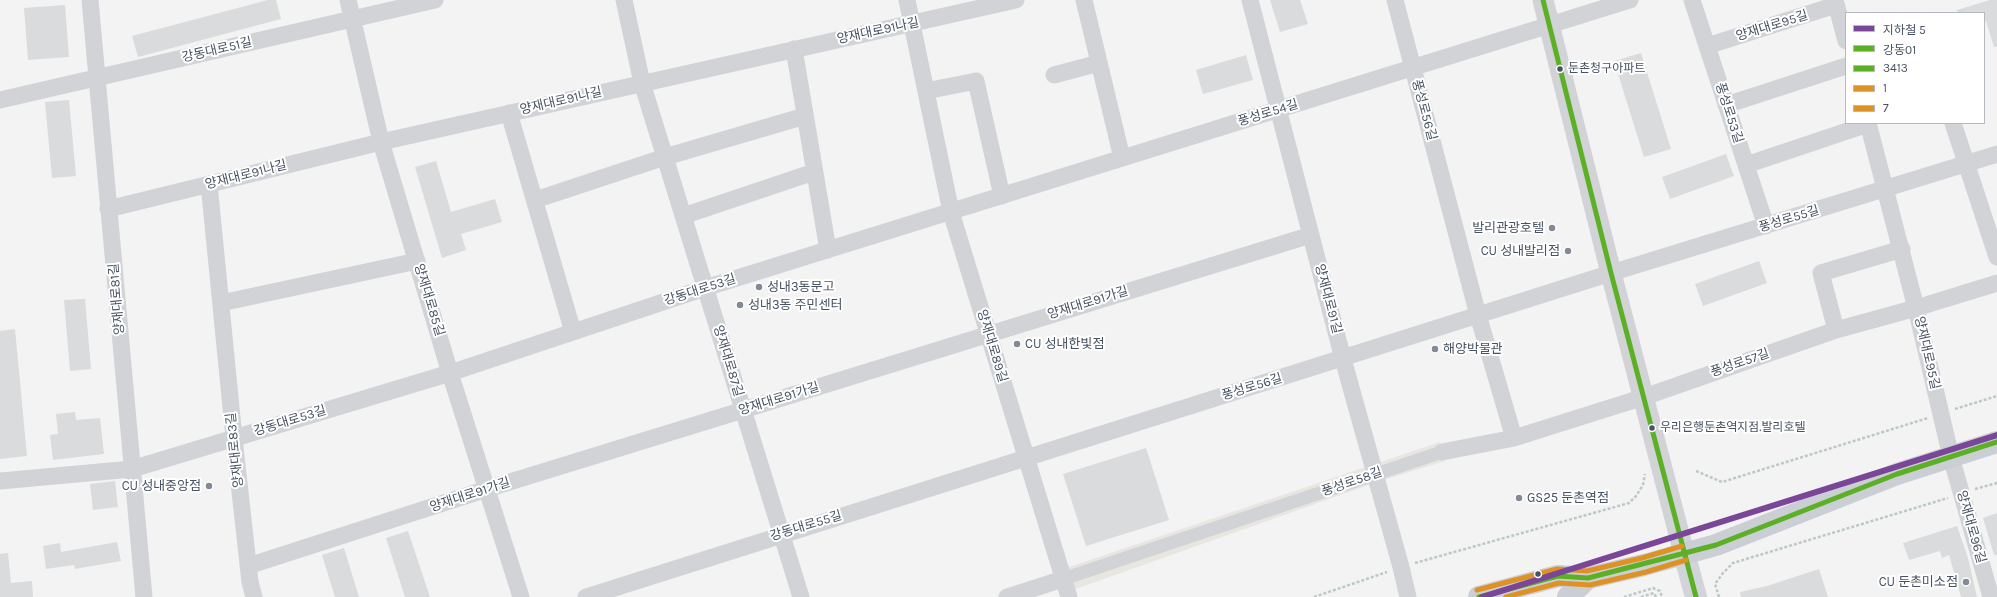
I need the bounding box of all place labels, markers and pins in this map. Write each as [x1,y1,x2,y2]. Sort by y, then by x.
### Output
place label: 둔촌청구아파트 [1568,62,1645,76]
marker: 둔촌청구아파트 [1555,64,1565,74]
place label: 발리관광호텔 [1472,220,1544,236]
marker: 발리관광호텔 [1547,223,1557,233]
place label: CU 성내발리점 [1481,243,1560,259]
marker: CU 성내발리점 [1563,246,1573,256]
place label: 성내3동문고 [767,279,834,295]
marker: 성내3동문고 [754,282,764,292]
place label: 성내3동 주민센터 [748,297,842,313]
marker: 성내3동 주민센터 [735,300,745,310]
place label: CU 성내한빛점 [1025,336,1104,352]
marker: CU 성내한빛점 [1012,339,1022,349]
place label: 해양박물관 [1443,341,1503,357]
marker: 해양박물관 [1430,344,1440,354]
place label: 우리은행둔촌역지점.발리호텔 [1660,421,1806,435]
marker: 우리은행둔촌역지점.발리호텔 [1647,423,1657,433]
place label: CU 성내중앙점 [122,478,201,494]
marker: CU 성내중앙점 [204,481,214,491]
place label: GS25 둔촌역점 [1527,490,1609,506]
marker: GS25 둔촌역점 [1514,493,1524,503]
unlabelled marker [1533,569,1543,579]
place label: CU 둔촌미소점 [1879,574,1958,590]
marker: CU 둔촌미소점 [1961,577,1971,587]

